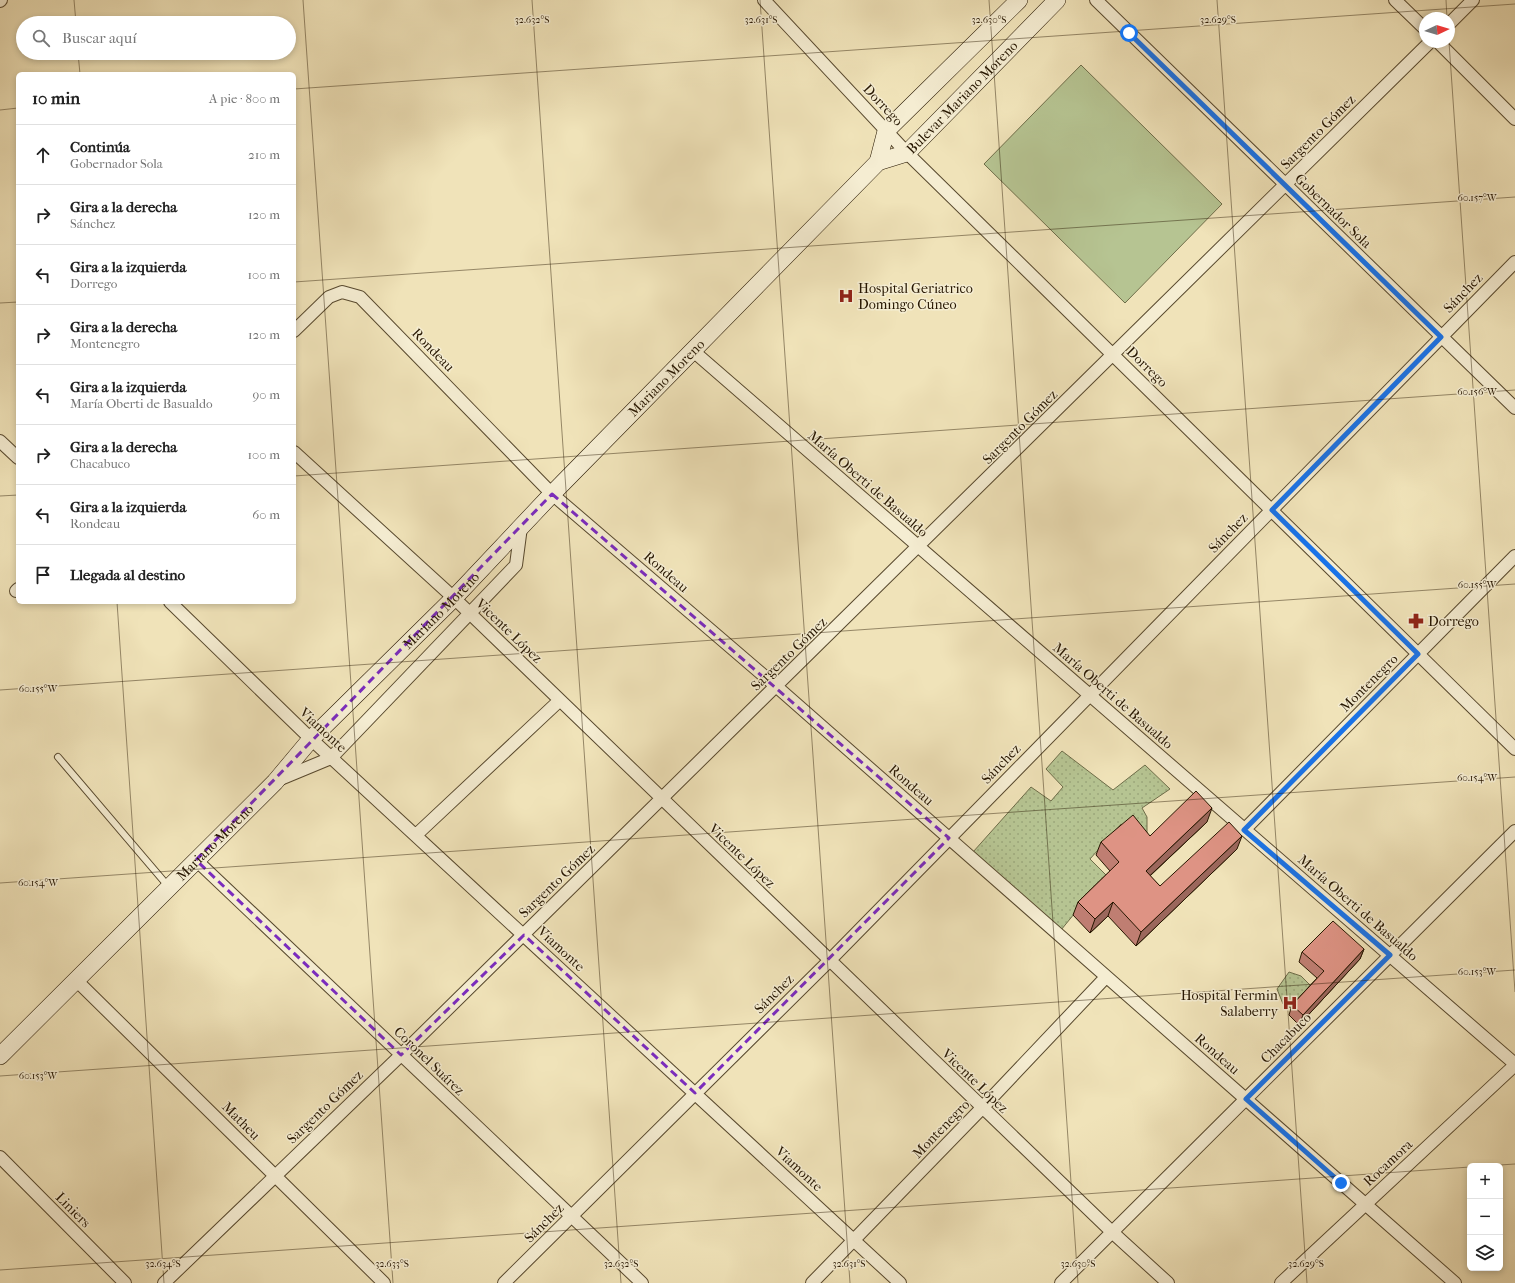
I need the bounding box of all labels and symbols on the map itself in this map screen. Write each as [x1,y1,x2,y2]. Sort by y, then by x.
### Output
north arrow [1419,12,1455,48]
text: 32.632°S [515,14,549,26]
text: 32.631°S [744,14,778,26]
text: 32.630°S [971,14,1007,26]
text: 32.629°S [1200,14,1236,26]
route start [1120,24,1138,42]
street label: Bulevar Mariano Moreno [903,37,1021,157]
street label: Dorrego [859,81,907,129]
street label: Sargento Gómez [1277,91,1359,173]
street label: Gobernador Sola [1291,170,1375,252]
text: 60.157°W [1458,192,1498,204]
street label: Sánchez [1440,270,1486,316]
place label: Hospital Geriatrico Domingo Cúneo [858,280,973,313]
hospital icon: Hospital Geriatrico Domingo Cúneo [837,287,855,305]
street label: Rondeau [408,325,458,375]
street label: Mariano Moreno [625,335,708,420]
street label: Dorrego [1123,343,1171,391]
street label: Sargento Gómez [979,386,1061,468]
text: 60.156°W [1457,386,1498,398]
street label: María Oberti de Basualdo [804,427,932,541]
street label: Sánchez [1205,510,1251,556]
street label: Rondeau [640,548,692,596]
street label: Mariano Moreno [399,568,483,652]
text: 60.155°W [1458,579,1497,591]
street label: Vicente López [472,594,546,667]
pharmacy icon: Dorrego [1407,612,1425,630]
place label: Dorrego [1428,613,1479,630]
street label: Sargento Gómez [748,614,830,694]
street label: María Oberti de Basualdo [1049,639,1177,753]
street label: Montenegro [1336,650,1402,716]
text: 60.155°W [19,683,58,695]
street label: Viamonte [295,703,350,756]
street label: Sánchez [978,741,1024,787]
street label: Rondeau [885,761,937,809]
text: 60.154°W [1457,772,1498,784]
street label: Mariano Moreno [173,800,257,884]
street label: Vicente López [705,819,779,892]
street label: Sargento Gómez [516,841,598,921]
street label: María Oberti de Basualdo [1294,851,1422,965]
text: 60.154°W [18,877,59,889]
street label: Viamonte [533,922,588,975]
text: 60.153°W [1458,966,1497,978]
street label: Sánchez [751,971,797,1017]
place label: Hospital Fermin Salaberry [1181,987,1279,1020]
hospital icon: Hospital Fermin Salaberry [1281,994,1299,1012]
street label: Chacabuco [1257,1009,1315,1067]
street label: Coronel Suárez [390,1023,468,1099]
street label: Rondeau [1191,1030,1243,1078]
street label: Vicente López [938,1044,1012,1117]
street label: Sargento Gómez [284,1067,366,1147]
text: 60.153°W [19,1070,58,1082]
street label: Montenegro [909,1096,973,1162]
street label: Matheu [218,1098,264,1144]
street label: Rocamora [1360,1136,1416,1190]
street label: Viamonte [771,1142,826,1195]
route end [1332,1174,1350,1192]
street label: Liniers [52,1189,94,1231]
street label: Sánchez [521,1200,567,1246]
text: 32.634°S [145,1258,181,1270]
text: 32.633°S [375,1258,409,1270]
text: 32.632°S [604,1258,638,1270]
text: 32.631°S [832,1258,866,1270]
text: 32.630°S [1060,1258,1096,1270]
text: 32.629°S [1288,1258,1324,1270]

